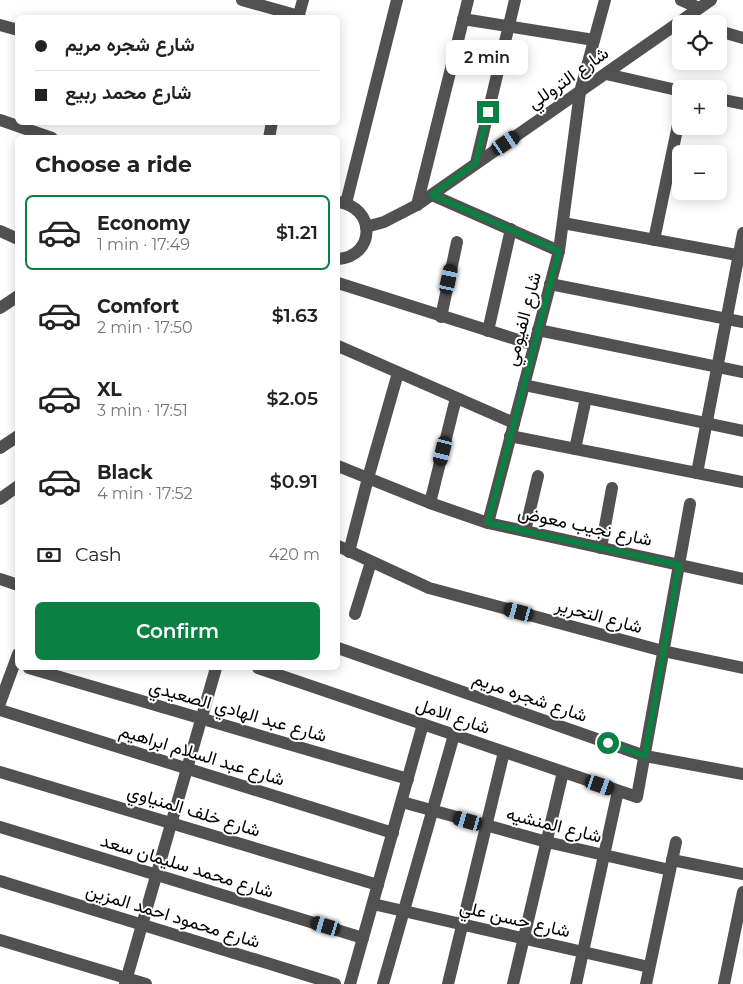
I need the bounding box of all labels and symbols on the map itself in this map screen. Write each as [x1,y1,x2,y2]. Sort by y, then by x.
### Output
callout: 2 min [447,39,529,74]
street label: شارع التروللي [523,42,615,117]
route end [477,101,499,123]
car [489,128,522,158]
car [438,263,459,295]
street label: شارع الفيومي [500,270,550,369]
car [432,435,453,467]
street label: شارع نجيب معوض [516,501,654,552]
street label: شارع التحرير [552,594,645,639]
car [502,601,535,623]
street label: شارع شجره مريم [470,667,590,728]
street label: شارع عبد الهادي الصعيدي [146,675,329,751]
street label: شارع الامل [413,693,493,740]
street label: شارع عبد السلام ابراهيم [116,719,287,792]
route start [597,732,619,754]
car [583,773,616,797]
street label: شارع خلف المنياوي [124,780,263,845]
street label: شارع المنشيه [504,803,604,848]
car [451,810,484,832]
street label: شارع محمد سليمان سعد [97,829,276,904]
street label: شارع محمود احمد المزين [83,879,263,954]
street label: شارع حسن علي [457,896,572,946]
car [309,914,342,938]

